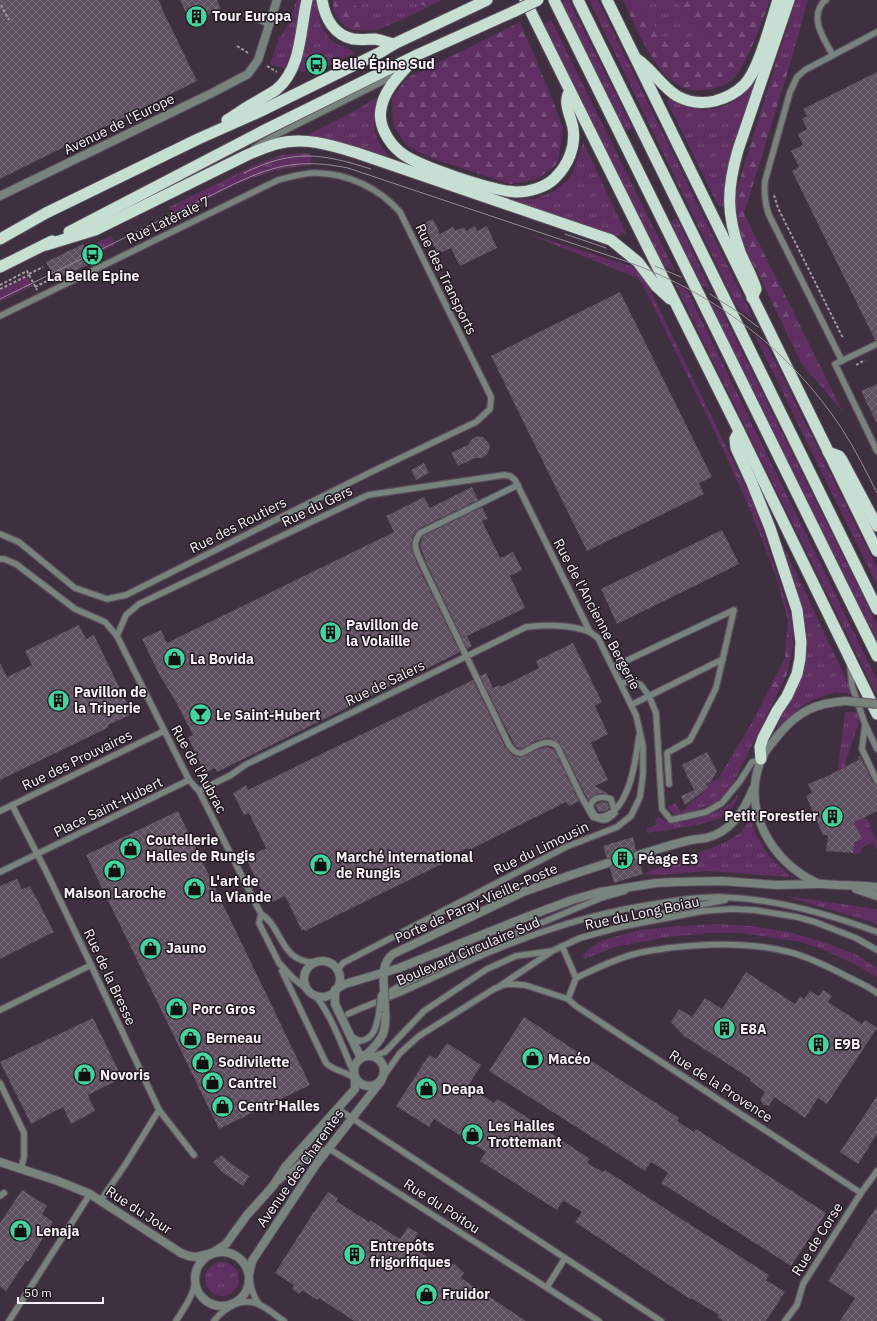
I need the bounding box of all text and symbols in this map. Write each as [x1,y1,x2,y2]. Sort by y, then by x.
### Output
building icon: Tour Europa [184,3,210,29]
place label: Tour Europa [212,7,291,25]
bus stop icon: Belle Épine Sud [303,51,329,77]
place label: Belle Épine Sud [332,54,435,73]
street label: Avenue de l'Europe [61,89,178,159]
street label: Rue Latérale 7 [123,192,213,248]
street label: Rue des Transports [411,220,481,338]
bus stop icon: La Belle Epine [80,241,106,267]
place label: La Belle Epine [47,267,139,285]
street label: Rue du Gers [279,481,356,531]
street label: Rue des Routiers [186,493,290,557]
street label: Rue de l'Ancienne Bergerie [549,535,645,693]
place label: Pavillon de la Volaille [346,616,419,650]
building icon: Pavillon de la Volaille [318,620,344,646]
shop icon: La Bovida [161,646,187,672]
place label: La Bovida [190,650,254,668]
street label: Rue de Salers [342,656,428,710]
place label: Pavillon de la Triperie [74,683,147,717]
building icon: Pavillon de la Triperie [45,687,71,713]
bar icon: Le Saint-Hubert [188,702,214,728]
place label: Le Saint-Hubert [216,706,320,724]
street label: Rue de l'Aubrac [167,722,231,816]
street label: Rue des Prouvaires [19,725,135,794]
street label: Place Saint-Hubert [51,773,165,841]
building icon: Petit Forestier [820,803,846,829]
place label: Petit Forestier [724,807,818,825]
street label: Rue du Limousin [490,817,592,879]
place label: Coutellerie Halles de Rungis [146,831,255,865]
shop icon: Coutellerie Halles de Rungis [118,835,144,861]
building icon: Péage E3 [610,846,636,872]
place label: Marché international de Rungis [336,848,473,882]
place label: Péage E3 [638,850,698,868]
shop icon: Marché international de Rungis [307,852,333,878]
shop icon: Maison Laroche [102,858,128,884]
street label: Porte de Paray-Vieille-Poste [392,859,560,947]
place label: L'art de la Viande [210,872,271,906]
shop icon: L'art de la Viande [182,876,208,902]
place label: Maison Laroche [64,884,166,902]
street label: Rue du Long Boiau [583,892,701,934]
street label: Boulevard Circulaire Sud [393,913,543,989]
street label: Rue de la Bresse [80,926,140,1029]
shop icon: Jauno [137,935,163,961]
place label: Jauno [166,939,206,957]
shop icon: Porc Gros [164,996,190,1022]
place label: Porc Gros [192,1000,256,1018]
building icon: E8A [711,1016,737,1042]
place label: E8A [740,1020,767,1038]
shop icon: Berneau [178,1025,204,1051]
place label: Berneau [206,1029,261,1047]
building icon: E9B [805,1031,831,1057]
place label: E9B [834,1035,860,1053]
shop icon: Macéo [519,1046,545,1072]
street label: Rue de la Provence [666,1046,776,1126]
shop icon: Sodivilette [189,1049,215,1075]
place label: Macéo [548,1050,590,1068]
place label: Sodivilette [218,1053,289,1071]
shop icon: Novoris [72,1062,98,1088]
place label: Novoris [100,1066,150,1084]
shop icon: Cantrel [199,1070,225,1096]
place label: Cantrel [228,1074,276,1092]
shop icon: Deapa [413,1076,439,1102]
place label: Deapa [442,1080,484,1098]
shop icon: Centr'Halles [210,1093,236,1119]
place label: Centr'Halles [238,1097,320,1115]
street label: Avenue des Charentes [252,1105,348,1231]
place label: Les Halles Trottemant [488,1117,562,1151]
shop icon: Les Halles Trottemant [459,1121,485,1147]
street label: Rue du Poitou [400,1175,484,1237]
street label: Rue du Jour [102,1182,176,1238]
street label: Rue de Corse [787,1199,847,1279]
shop icon: Lenaja [8,1218,34,1244]
place label: Lenaja [36,1222,79,1240]
place label: Entrepôts frigorifiques [370,1237,451,1271]
building icon: Entrepôts frigorifiques [342,1241,368,1267]
scale bar [18,1279,103,1305]
shop icon: Fruidor [414,1281,440,1307]
text: 50 m [24,1285,52,1300]
place label: Fruidor [442,1285,490,1303]

